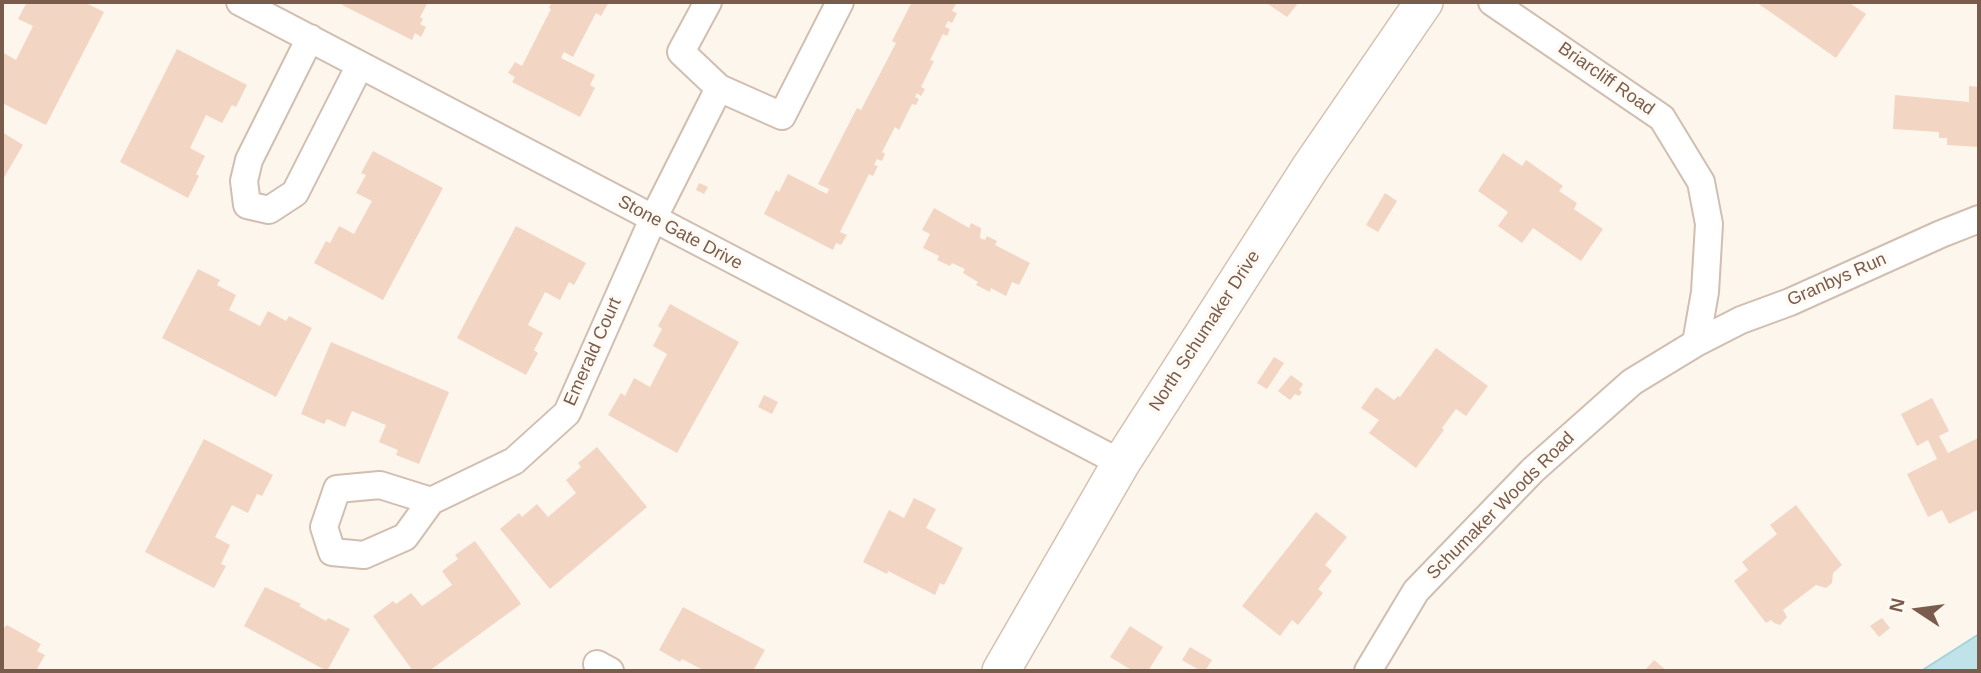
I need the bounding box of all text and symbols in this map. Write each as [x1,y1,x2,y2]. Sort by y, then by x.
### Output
street label: Briarcliff Road [1554,38,1658,120]
street label: Stone Gate Drive [614,191,746,275]
street label: North Schumaker Drive [1145,247,1265,415]
street label: Granbys Run [1784,249,1890,311]
street label: Emerald Court [560,295,626,409]
street label: Schumaker Woods Road [1423,428,1579,584]
north arrow [1883,575,1953,645]
text: N [1885,596,1909,614]

